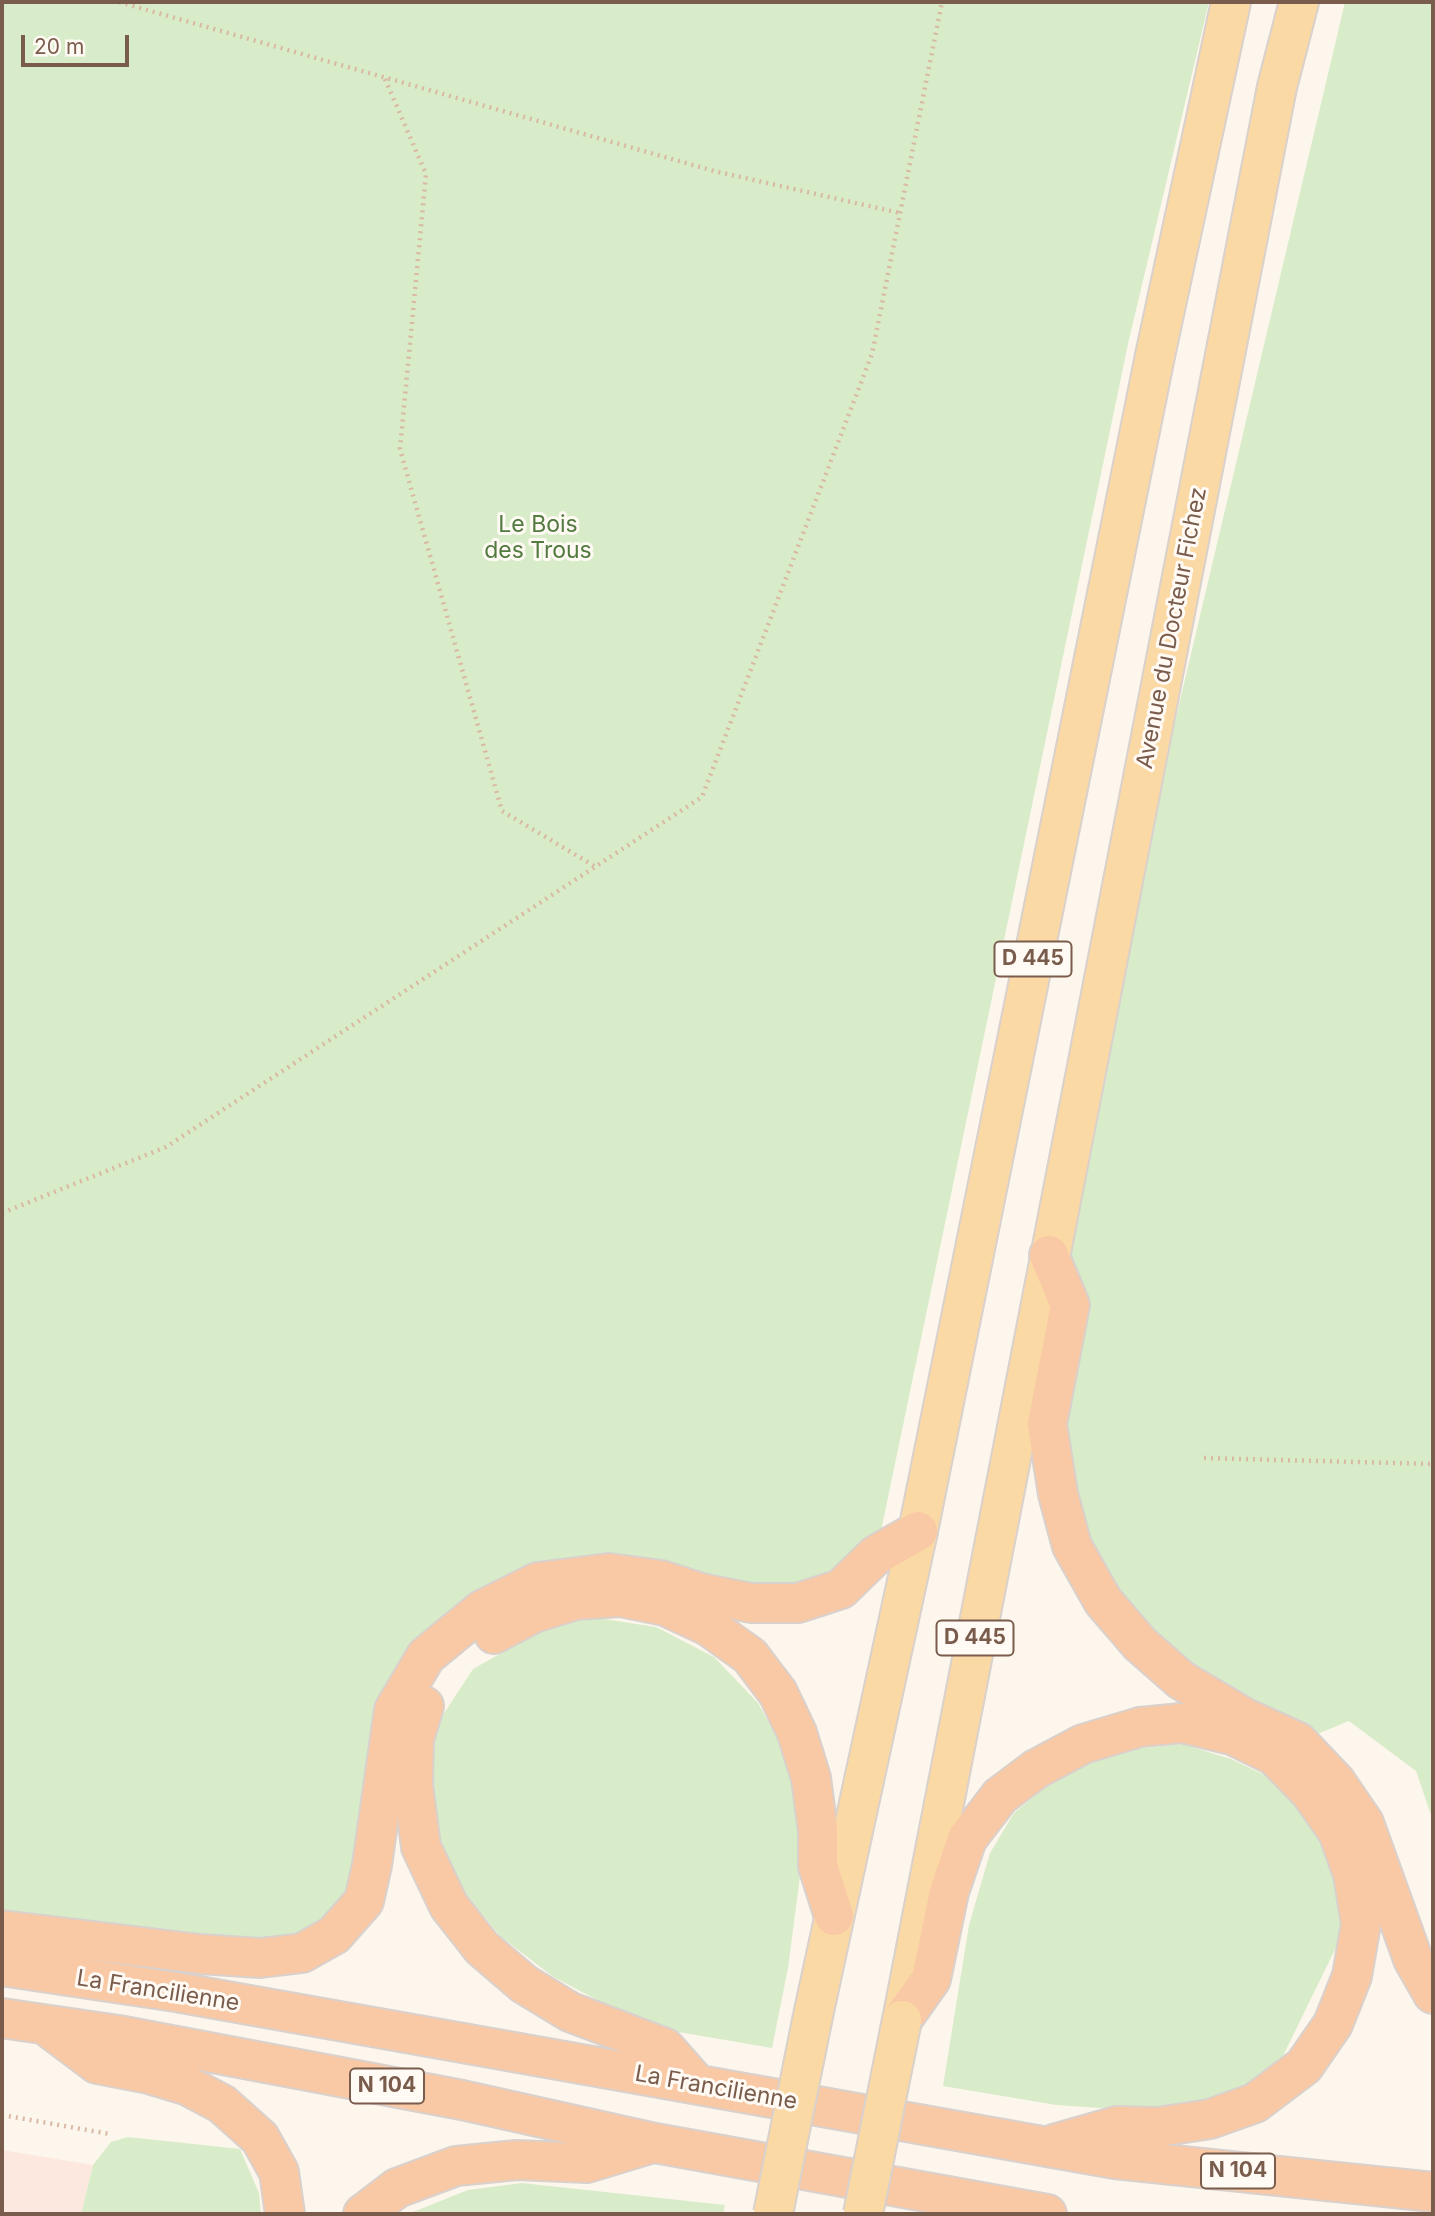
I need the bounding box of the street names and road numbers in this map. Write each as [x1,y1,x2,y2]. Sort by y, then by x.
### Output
street label: Avenue du Docteur Fichez [1131,485,1213,771]
road number: D 445 [995,942,1072,976]
road number: D 445 [936,1620,1014,1656]
street label: La Francilienne [75,1965,241,2017]
street label: La Francilienne [633,2060,799,2116]
road number: N 104 [350,2068,424,2104]
road number: N 104 [1201,2154,1275,2188]

